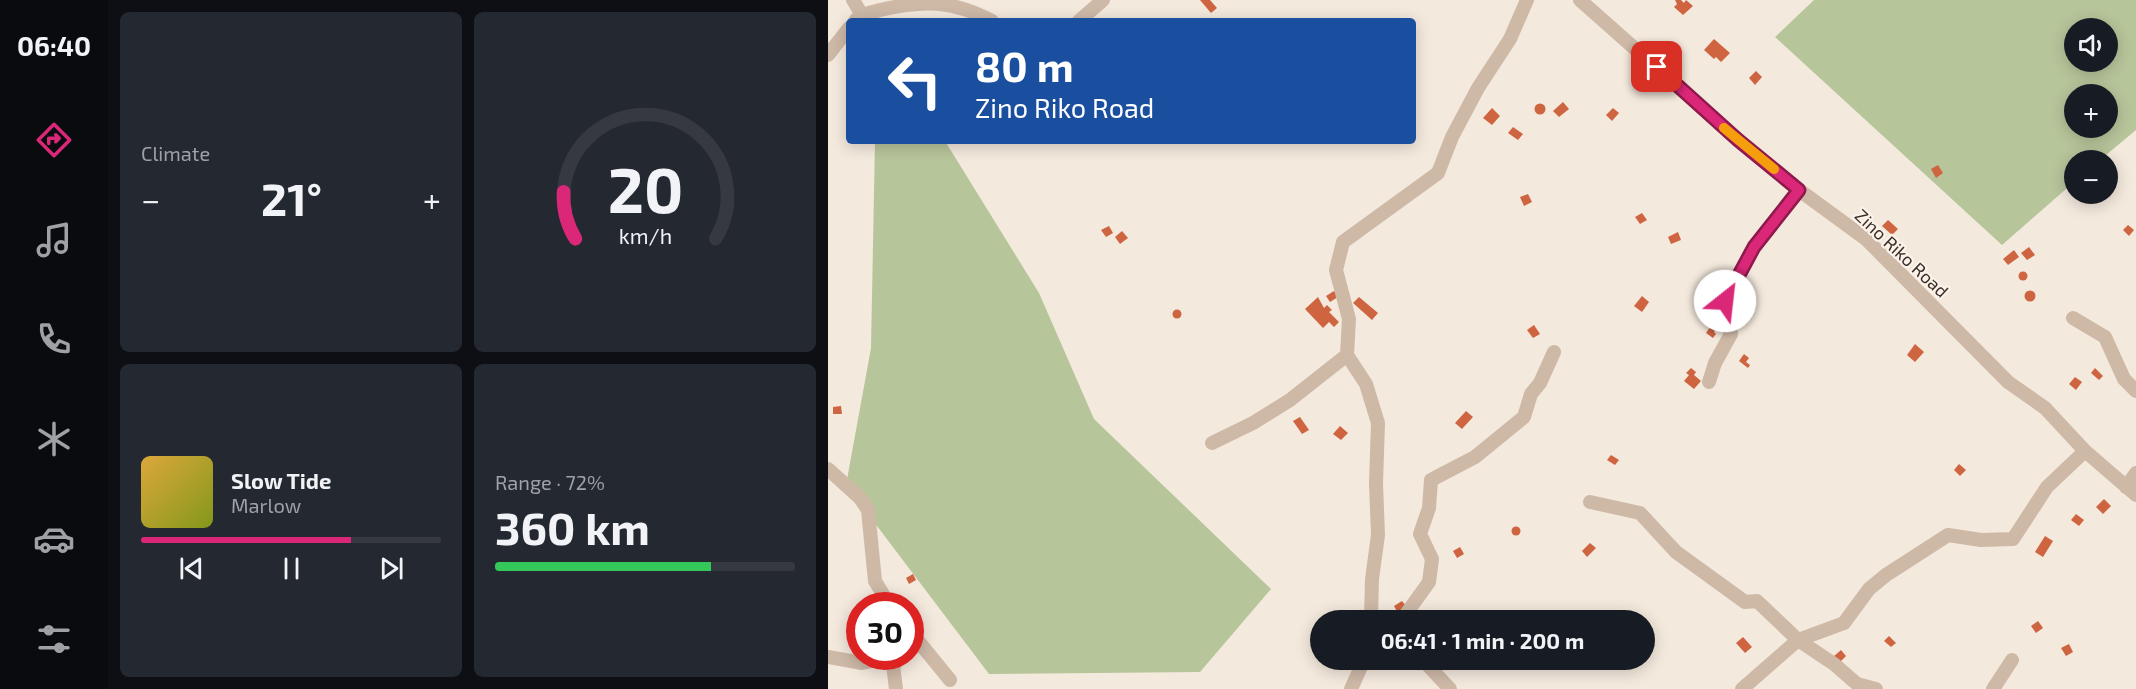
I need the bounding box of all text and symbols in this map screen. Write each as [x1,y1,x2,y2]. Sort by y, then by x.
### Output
map controls [2064,18,2118,204]
button: sound [2064,18,2118,72]
text: 06:40 [17,29,91,61]
text: 80 m [975,40,1074,90]
pin [1631,41,1682,92]
icon: left [876,42,954,120]
icon: arrive [1640,50,1673,83]
button: + [2064,84,2118,138]
text: Zino Riko Road [975,91,1154,123]
icon: directions [33,119,75,161]
text: Climate [141,141,210,165]
button: − [2064,150,2118,204]
text: 20 [607,151,683,226]
text: 21° [261,171,322,225]
text: − [141,179,160,219]
text: + [423,179,441,219]
street label: Zino Riko Road [1851,204,1953,302]
icon: music [33,219,75,261]
text: km/h [618,223,672,248]
position arrow [1693,269,1757,333]
icon: phone [33,318,75,360]
icon: climate [33,418,75,460]
text: Slow Tide [231,467,331,493]
text: Range · 72% [495,470,605,494]
text: Marlow [231,493,301,517]
text: 360 km [495,500,650,554]
icon: car [33,518,75,560]
icon: previous [175,552,208,585]
icon: pause [275,552,308,585]
icon: next [375,552,408,585]
speed limit sign: 30 [846,592,924,670]
icon: filters [33,618,75,660]
text: 06:41 · 1 min · 200 m [1381,627,1584,653]

